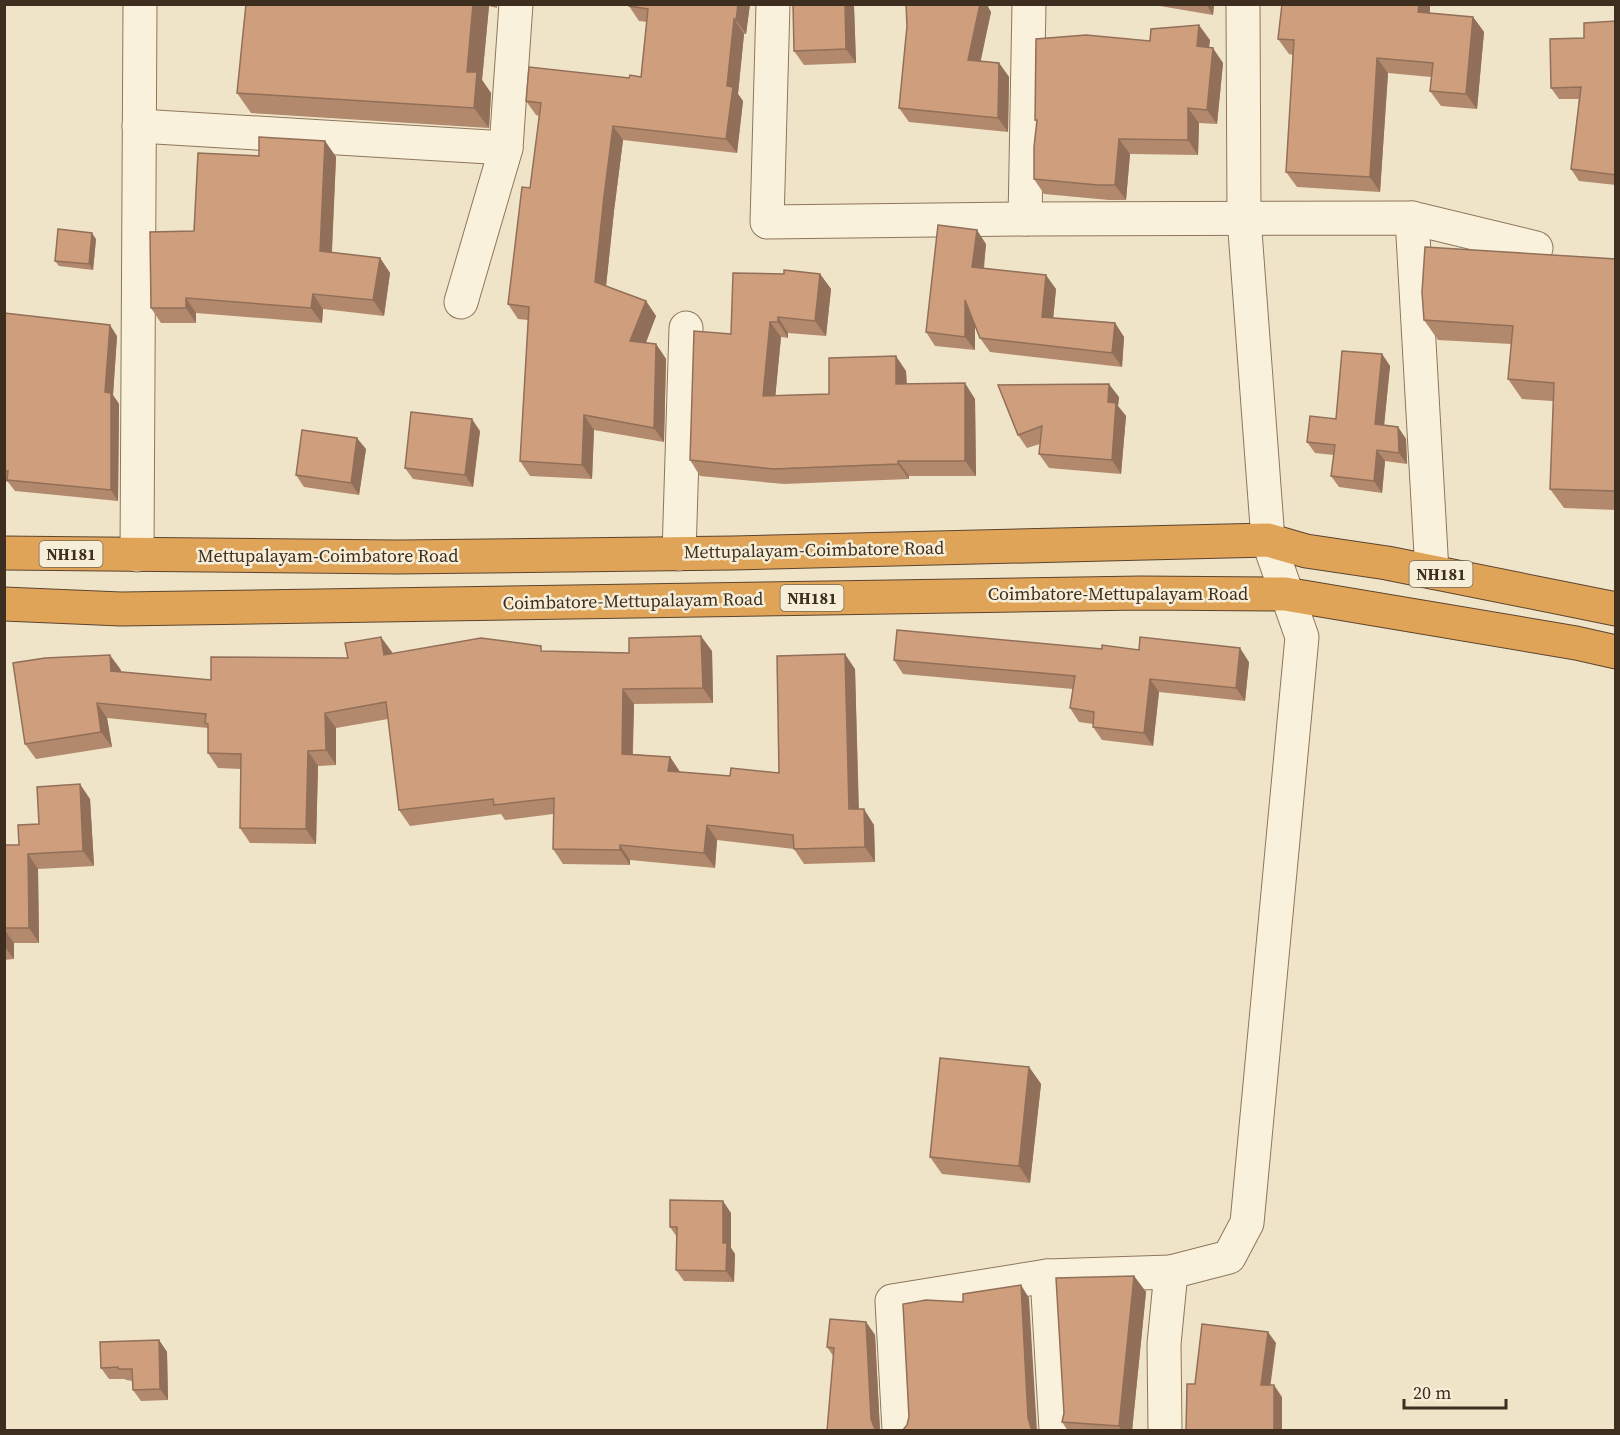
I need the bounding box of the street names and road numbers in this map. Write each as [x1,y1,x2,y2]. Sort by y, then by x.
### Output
street label: Mettupalayam-Coimbatore Road [683,535,945,564]
road number: NH181 [40,541,103,567]
street label: Mettupalayam-Coimbatore Road [198,543,458,568]
road number: NH181 [1410,561,1472,587]
street label: Coimbatore-Mettupalayam Road [988,581,1248,606]
road number: NH181 [780,585,844,611]
street label: Coimbatore-Mettupalayam Road [502,586,763,615]

